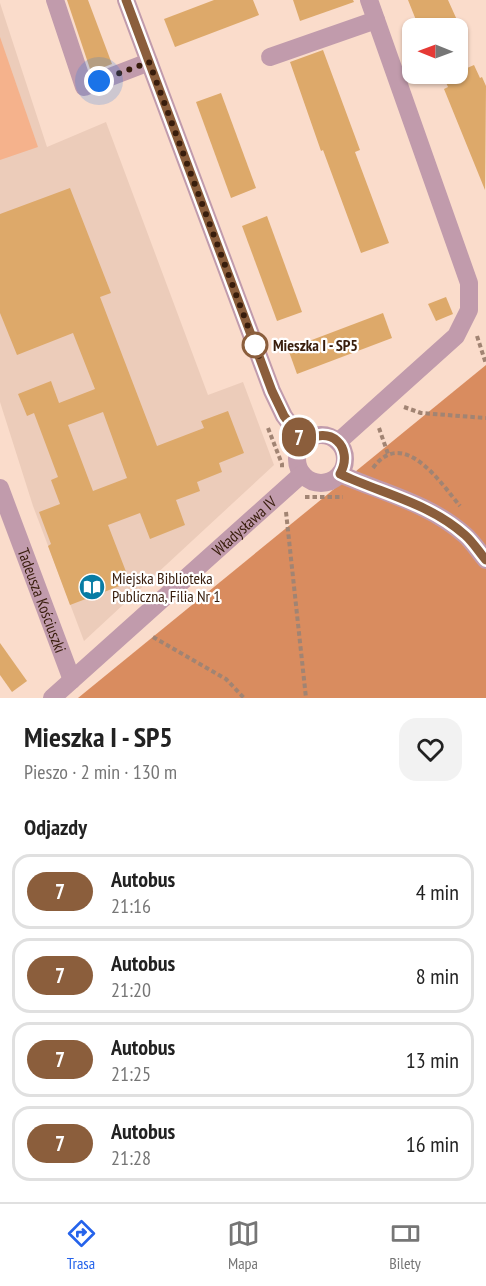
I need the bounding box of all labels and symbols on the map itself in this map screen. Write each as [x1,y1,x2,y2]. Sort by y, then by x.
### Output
north arrow [402,18,468,84]
your location [84,66,114,96]
marker: Mieszka I - SP5 [242,332,268,358]
place label: Mieszka I - SP5 [273,335,358,355]
line badge: 7 [280,418,318,456]
street label: Władysława IV [208,491,281,560]
street label: Tadeusza Kościuszki [13,545,71,656]
place label: Miejska Biblioteka Publiczna, Filia Nr 1 [112,568,221,606]
library icon: Miejska Biblioteka Publiczna, Filia Nr 1 [77,572,107,602]

